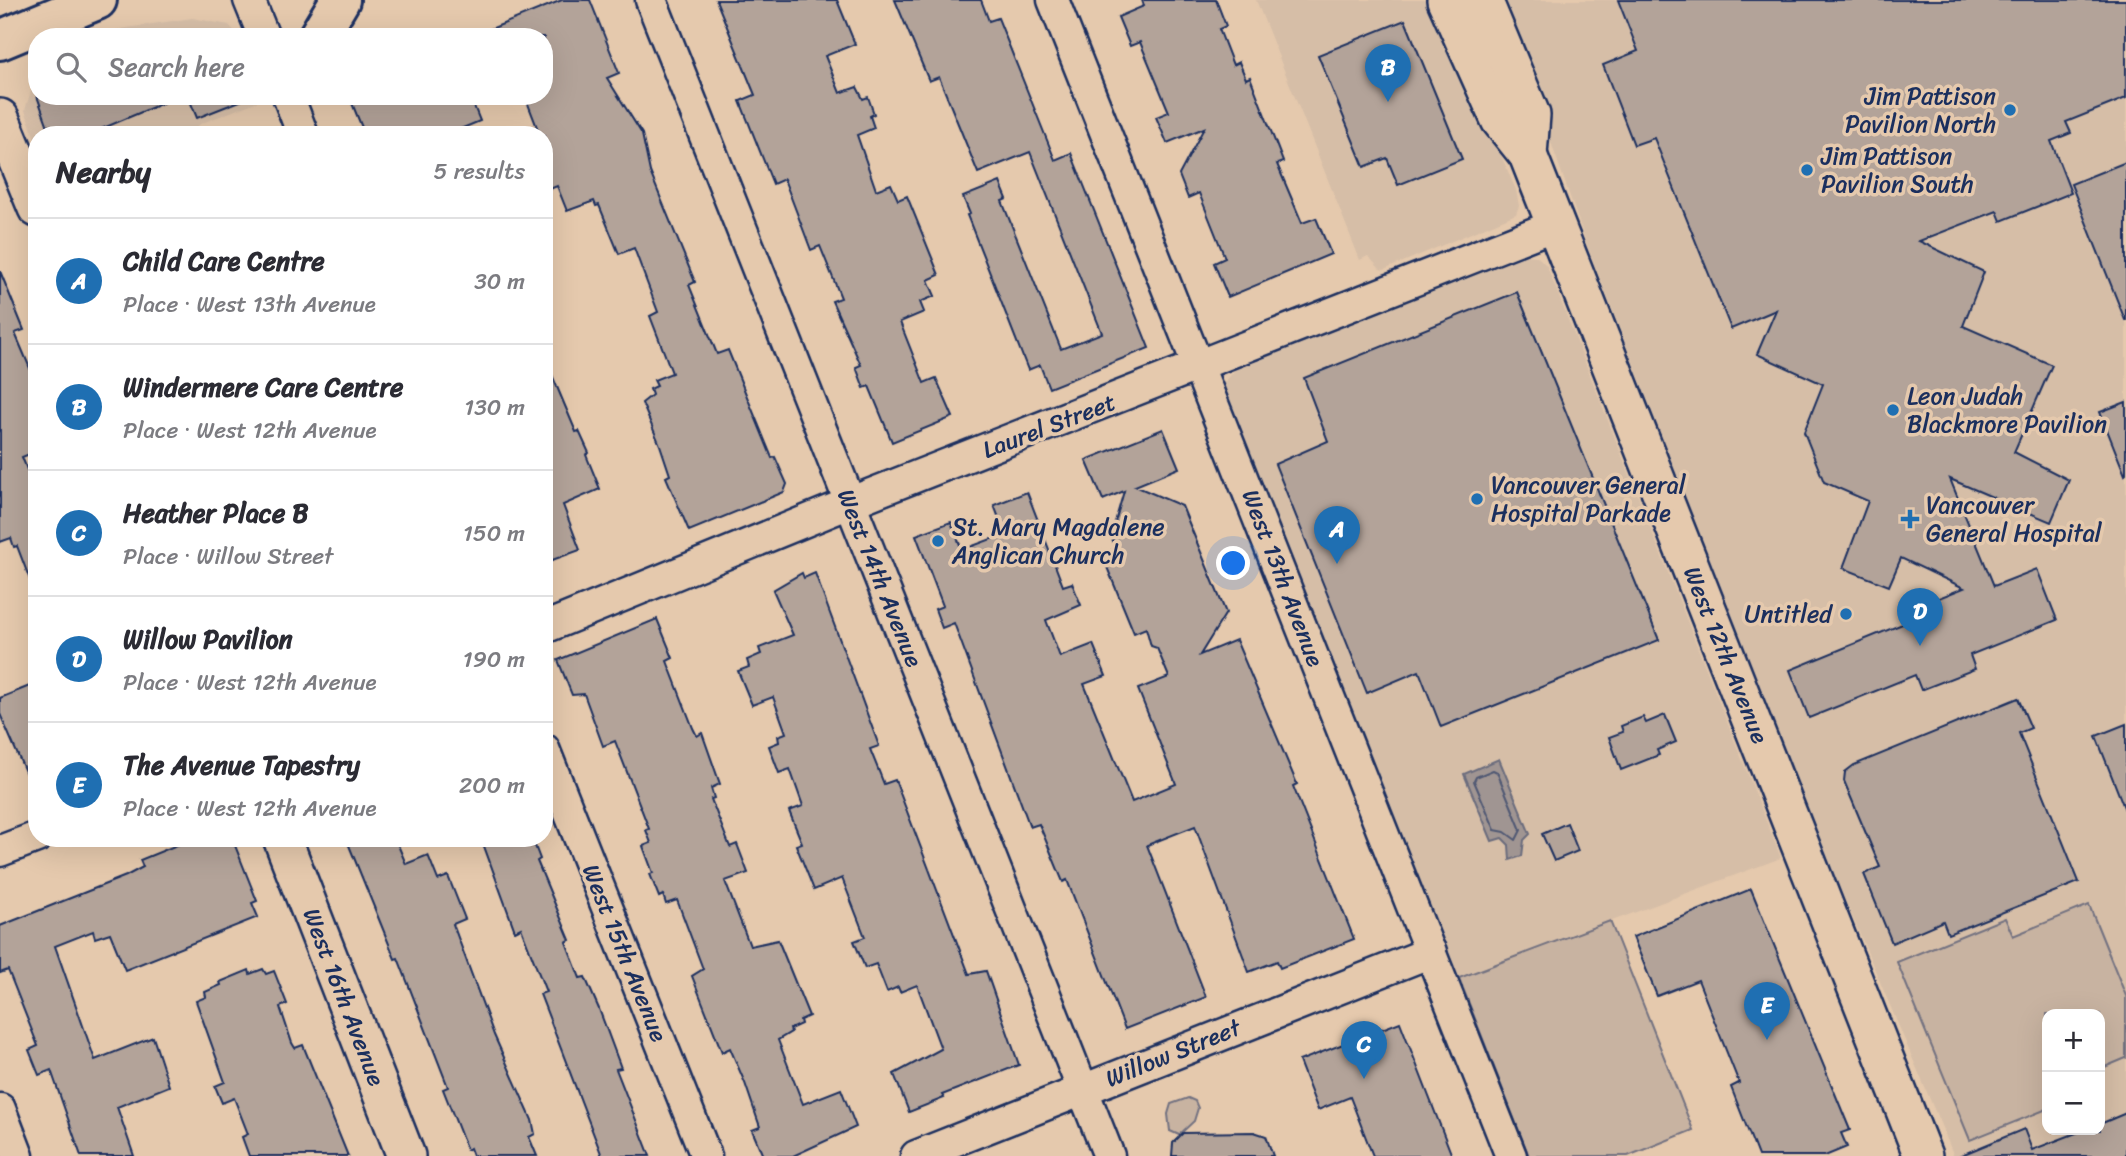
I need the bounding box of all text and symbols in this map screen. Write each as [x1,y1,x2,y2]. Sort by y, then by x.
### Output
search box [28,28,553,105]
text: Search here [108,44,245,90]
pin: B [1365,44,1411,102]
icon: search [52,48,90,86]
place label: Jim Pattison Pavilion North [1845,75,1996,145]
marker: Jim Pattison Pavilion North [2002,102,2018,118]
place label: Jim Pattison Pavilion South [1820,135,1974,205]
text: Nearby [56,145,151,199]
text: 5 results [434,151,525,192]
marker: Jim Pattison Pavilion South [1799,162,1815,178]
text: Child Care Centre [123,238,325,284]
text: A [71,261,87,302]
text: 30 m [474,261,525,302]
text: Place · West 13th Avenue [123,284,376,325]
text: Windermere Care Centre [123,364,403,410]
place label: Leon Judah Blackmore Pavilion [1907,375,2107,445]
street label: Laurel Street [976,381,1122,471]
text: B [72,387,86,428]
text: 130 m [464,387,525,428]
marker: Leon Judah Blackmore Pavilion [1885,402,1901,418]
text: Place · West 12th Avenue [123,410,377,451]
place label: Vancouver General Hospital Parkade [1491,464,1687,534]
street label: West 14th Avenue [825,482,935,674]
street label: West 13th Avenue [1230,483,1336,673]
place label: Vancouver General Hospital [1926,484,2103,554]
text: Heather Place B [123,490,309,536]
marker: Vancouver General Hospital Parkade [1469,491,1485,507]
place label: St. Mary Magdalene Anglican Church [951,506,1165,576]
pin: A [1314,506,1360,564]
marker: Vancouver General Hospital [1900,509,1920,529]
text: C [72,513,86,554]
text: 150 m [463,513,525,554]
marker: St. Mary Magdalene Anglican Church [930,533,946,549]
text: Place · Willow Street [123,536,333,577]
your location [1216,546,1250,580]
street label: West 12th Avenue [1671,560,1781,750]
pin: D [1897,588,1943,646]
place label: Untitled [1745,593,1833,635]
marker: Untitled [1838,606,1854,622]
text: Willow Pavilion [123,616,293,662]
text: D [72,639,86,680]
text: 190 m [463,639,525,680]
text: Place · West 12th Avenue [123,662,377,703]
text: The Avenue Tapestry [123,742,360,788]
text: E [73,765,85,806]
text: 200 m [459,765,525,806]
text: Place · West 12th Avenue [123,788,377,829]
street label: West 15th Avenue [570,858,680,1049]
street label: West 16th Avenue [291,902,397,1093]
pin: E [1744,982,1790,1040]
street label: Willow Street [1099,1006,1248,1099]
map controls [2042,1009,2105,1135]
button: + [2042,1009,2105,1072]
pin: C [1341,1021,1387,1079]
button: − [2042,1072,2105,1135]

